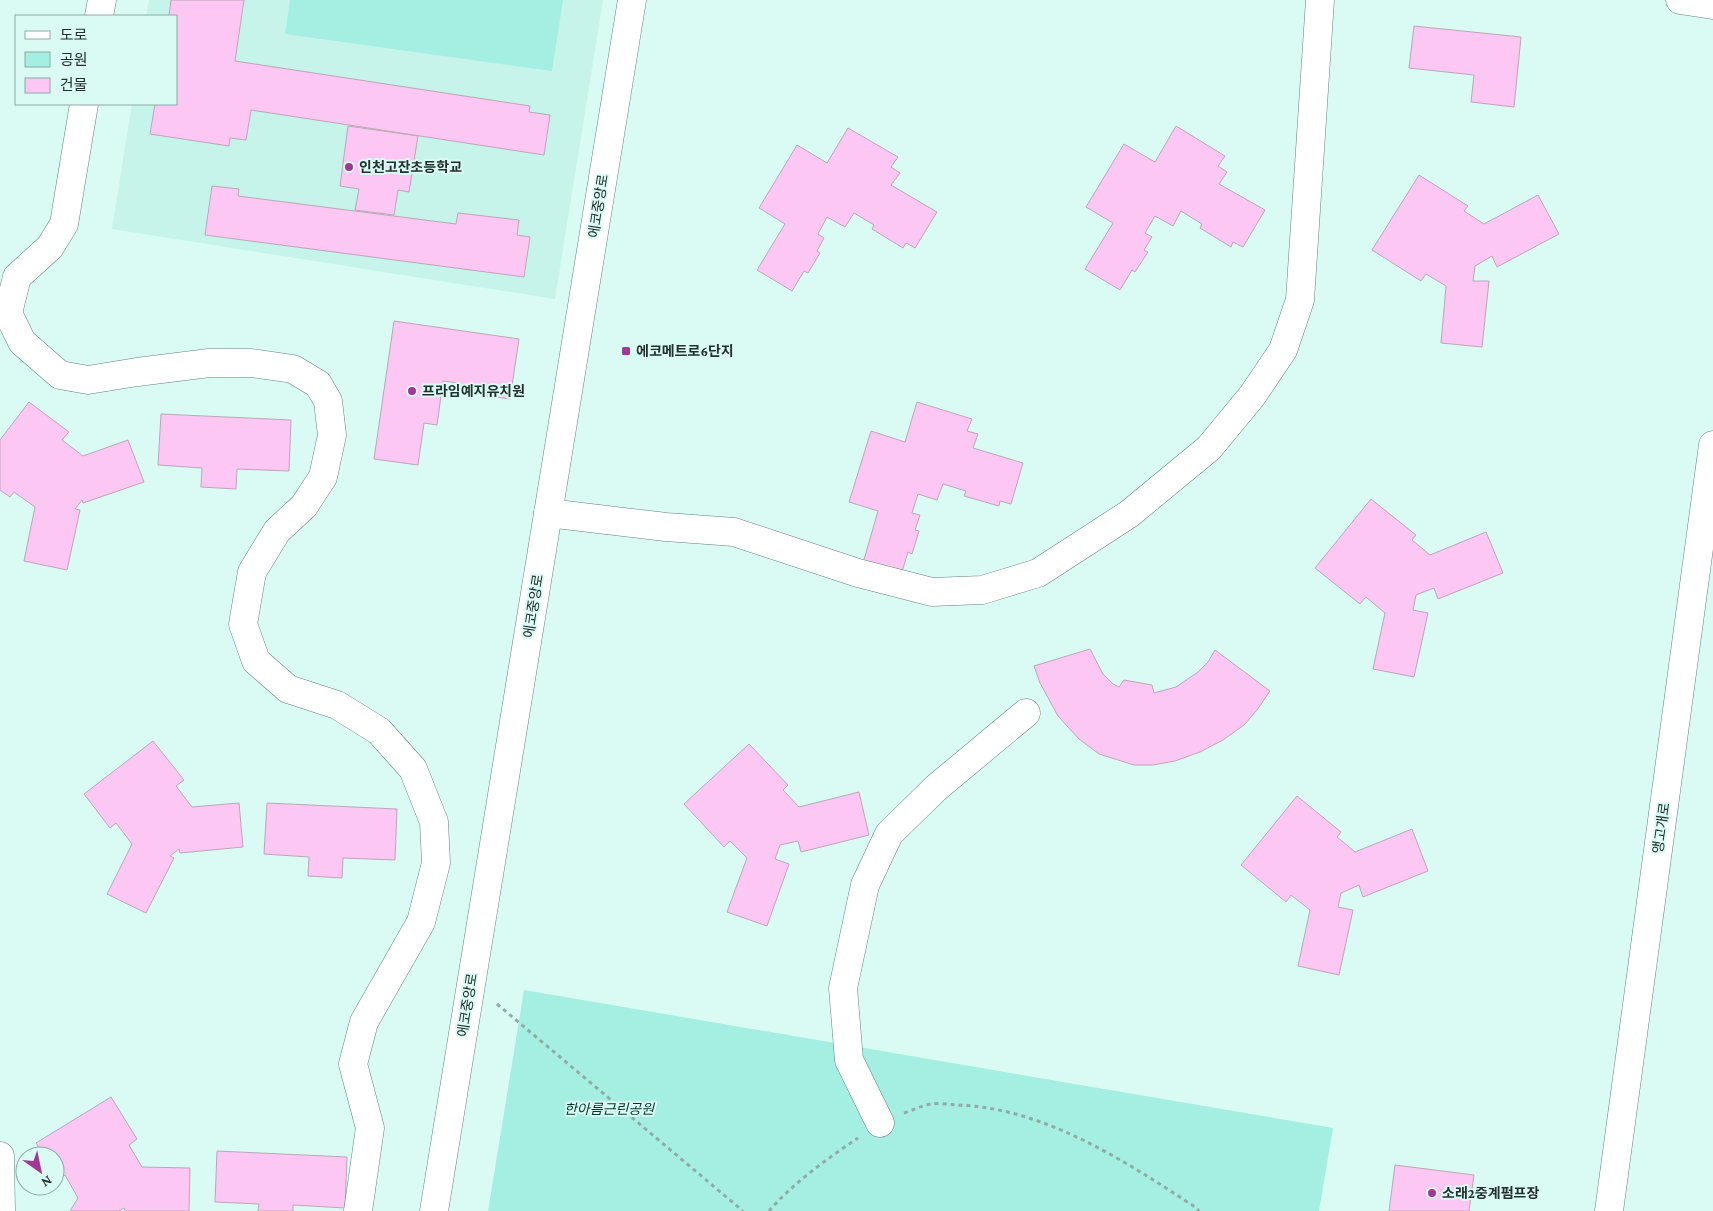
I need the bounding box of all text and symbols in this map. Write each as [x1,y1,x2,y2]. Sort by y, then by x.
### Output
legend [15,15,178,105]
text: 도로 [60,27,88,43]
text: 공원 [60,52,88,68]
text: 건물 [60,77,88,93]
place label: 인천고잔초등학교 [359,159,462,175]
marker: 인천고잔초등학교 [343,161,355,173]
street label: 에코중앙로 [585,173,611,239]
place label: 에코메트로6단지 [636,343,734,359]
marker: 에코메트로6단지 [620,345,632,357]
place label: 프라임예지유치원 [422,383,525,399]
marker: 프라임예지유치원 [406,385,418,397]
street label: 에코중앙로 [520,573,546,639]
street label: 앵고개로 [1649,801,1673,855]
street label: 에코중앙로 [454,972,480,1038]
park label: 한아름근린공원 [564,1101,655,1117]
north arrow [15,1146,65,1196]
text: N [38,1173,55,1191]
place label: 소래2중계펌프장 [1442,1185,1539,1201]
marker: 소래2중계펌프장 [1426,1187,1438,1199]

